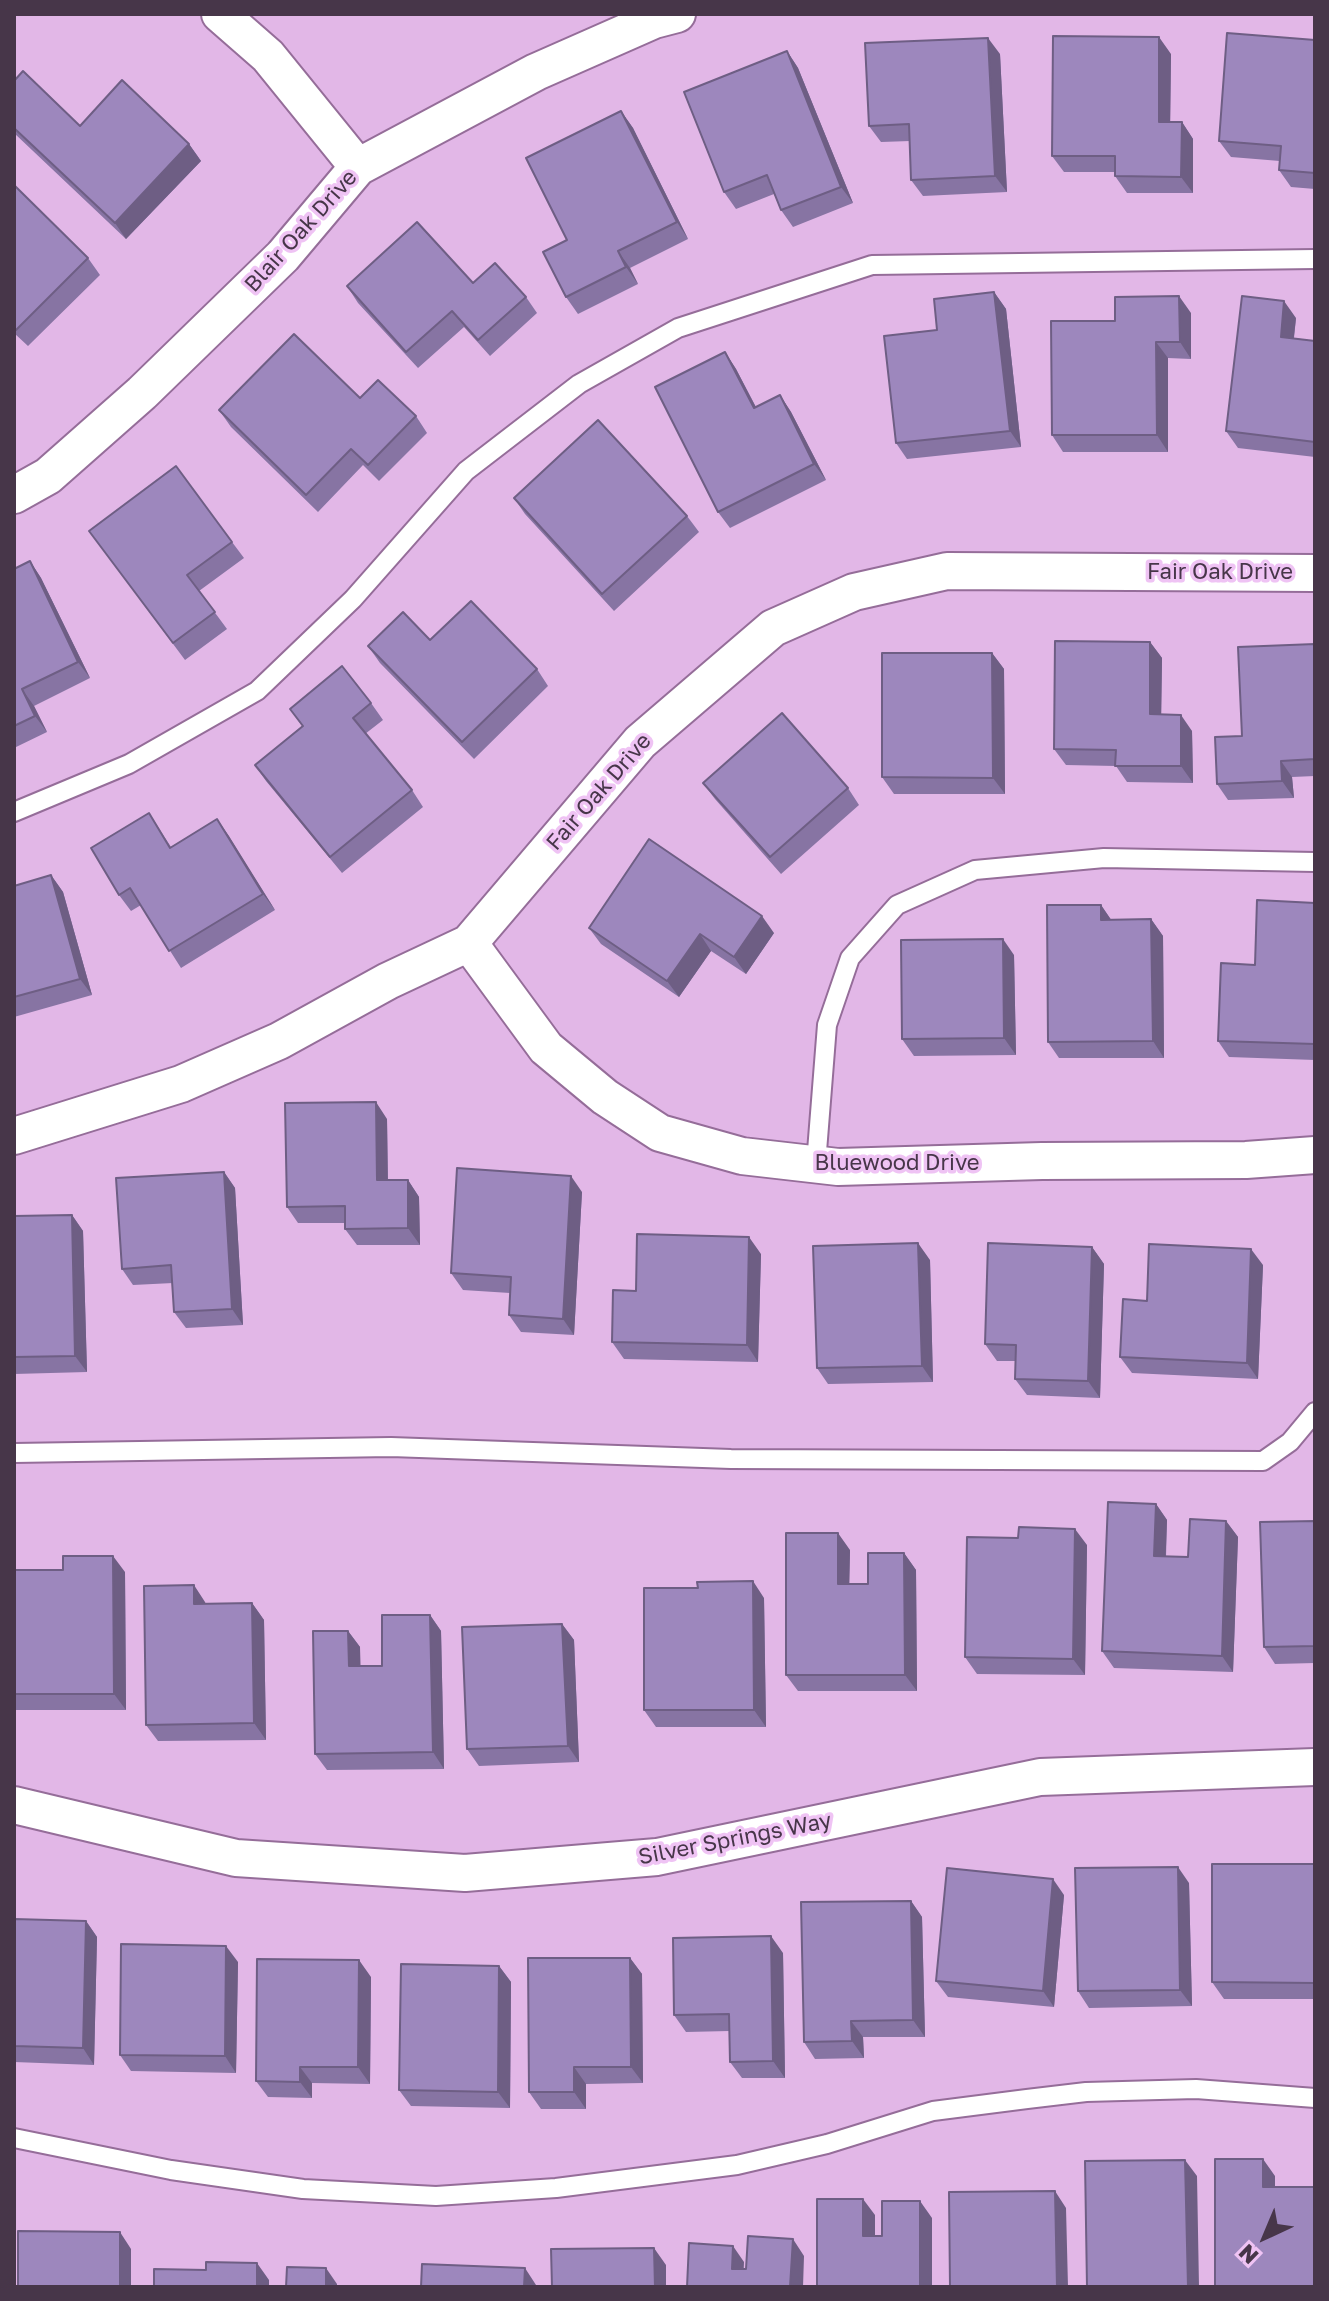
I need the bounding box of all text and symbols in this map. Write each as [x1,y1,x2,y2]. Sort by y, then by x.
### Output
street label: Blair Oak Drive [239,164,363,298]
street label: Fair Oak Drive [1147,559,1293,585]
street label: Fair Oak Drive [541,728,657,856]
street label: Bluewood Drive [814,1150,980,1176]
street label: Silver Springs Way [636,1807,834,1871]
north arrow [1225,2197,1305,2277]
text: N [1233,2239,1263,2270]

